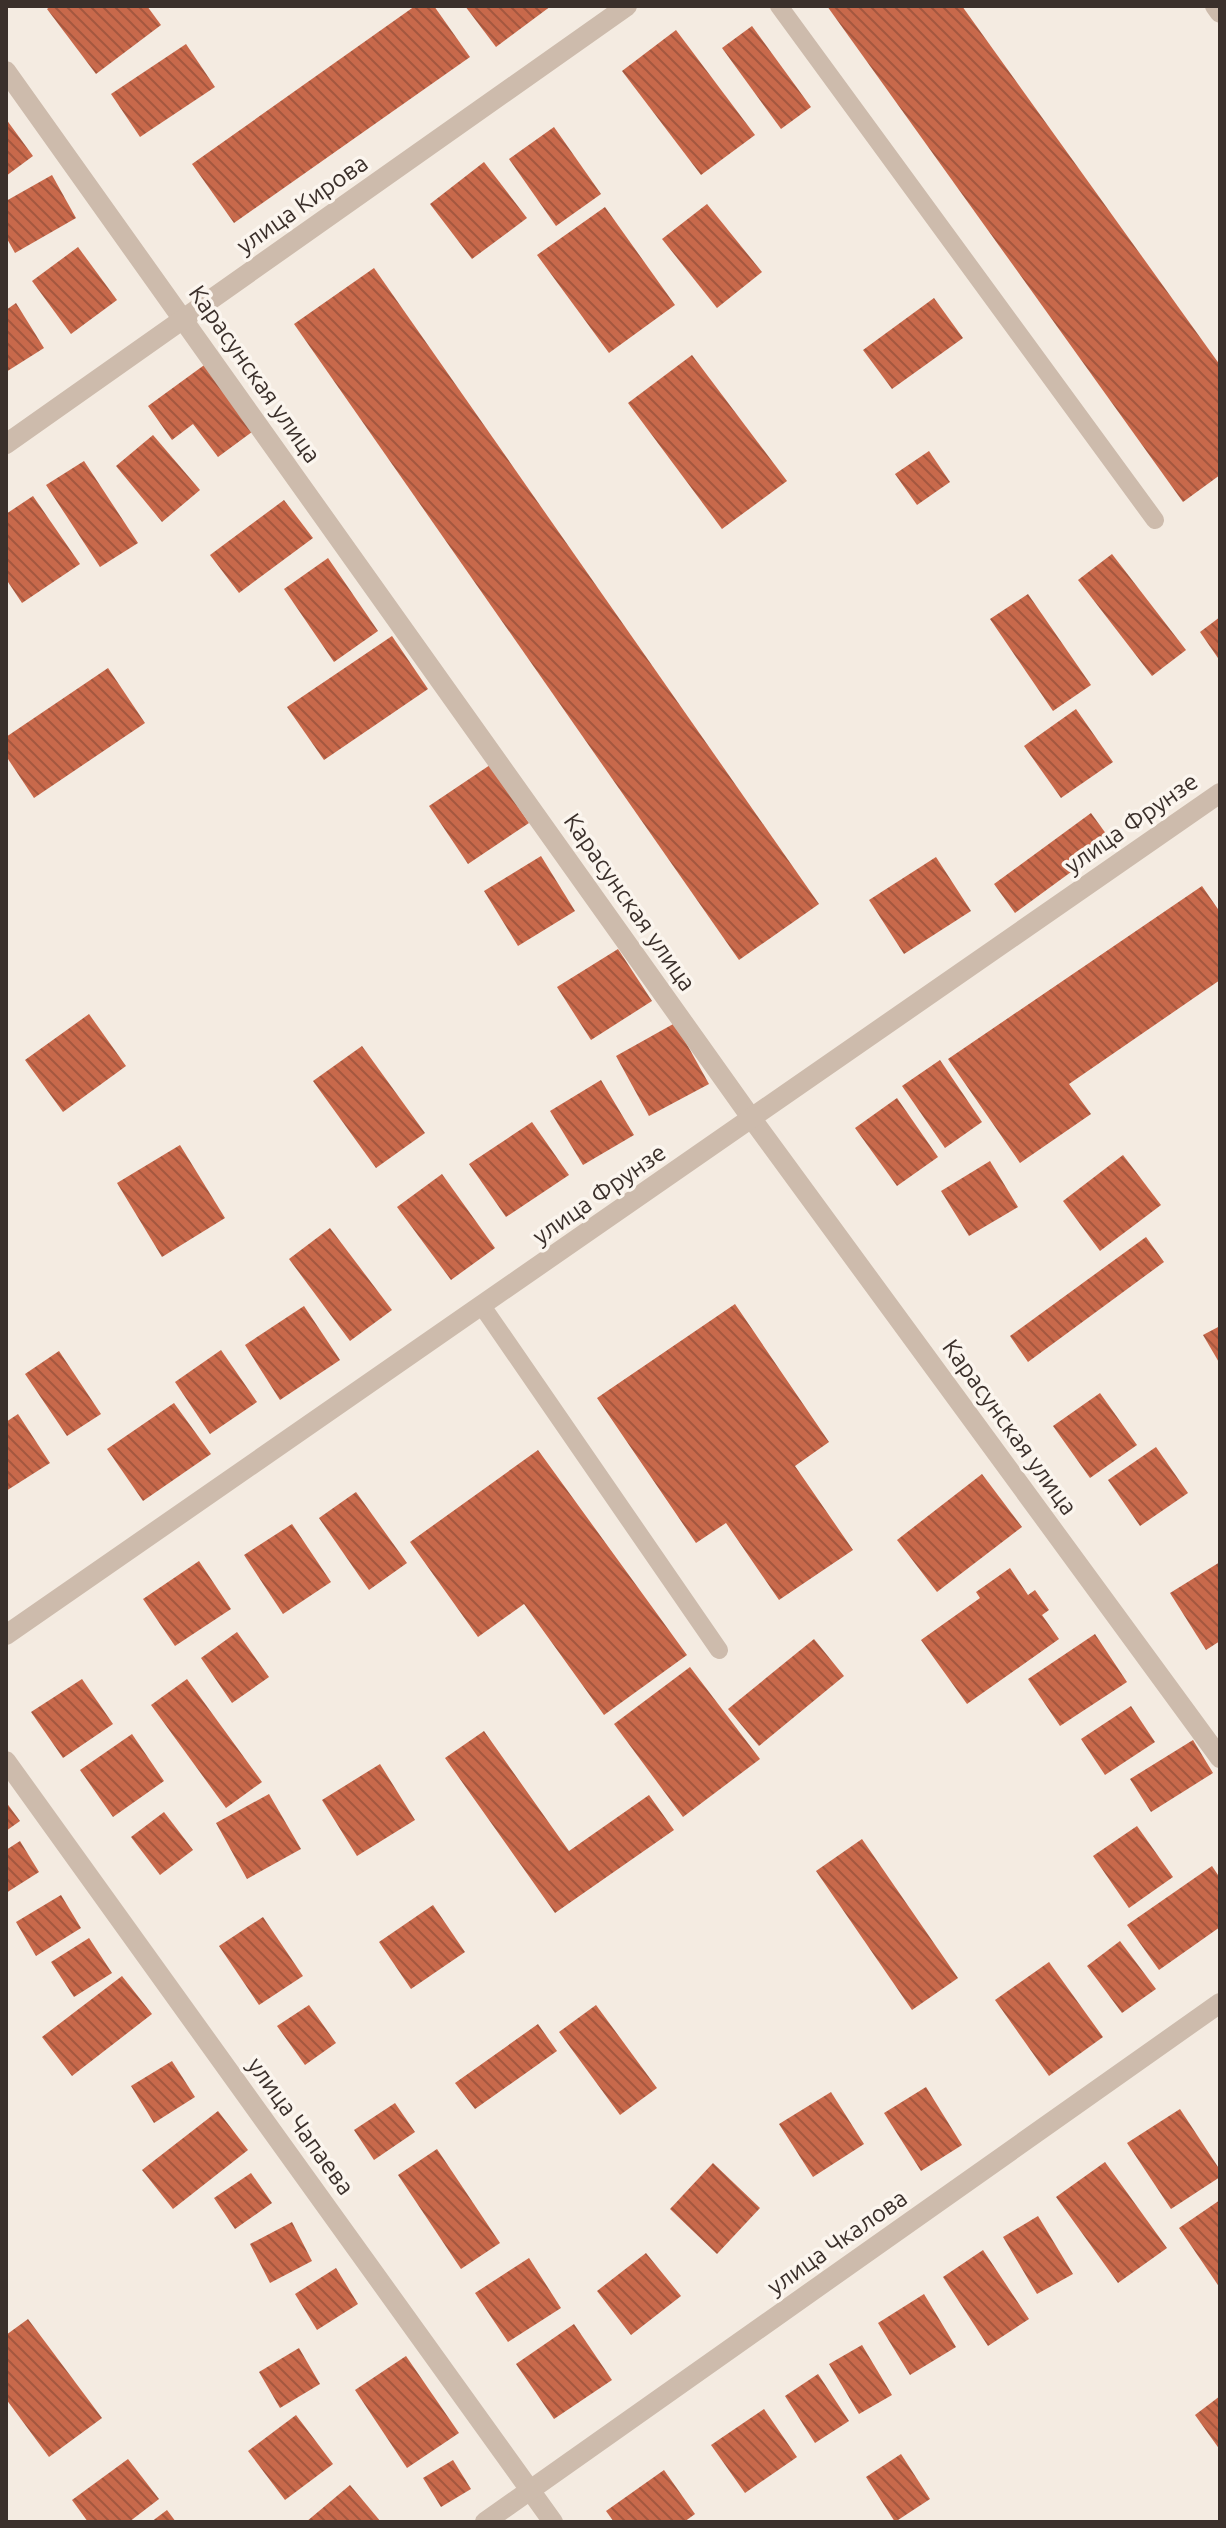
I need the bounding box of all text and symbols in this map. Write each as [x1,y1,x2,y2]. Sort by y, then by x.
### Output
street label: улица Кирова [231,149,373,259]
street label: Карасунская улица [184,280,326,468]
street label: улица Фрунзе [1059,767,1203,879]
street label: Карасунская улица [559,808,701,996]
street label: улица Фрунзе [527,1138,671,1250]
street label: Карасунская улица [937,1334,1083,1520]
street label: улица Чапаева [242,2052,360,2200]
street label: улица Чкалова [762,2184,912,2300]

